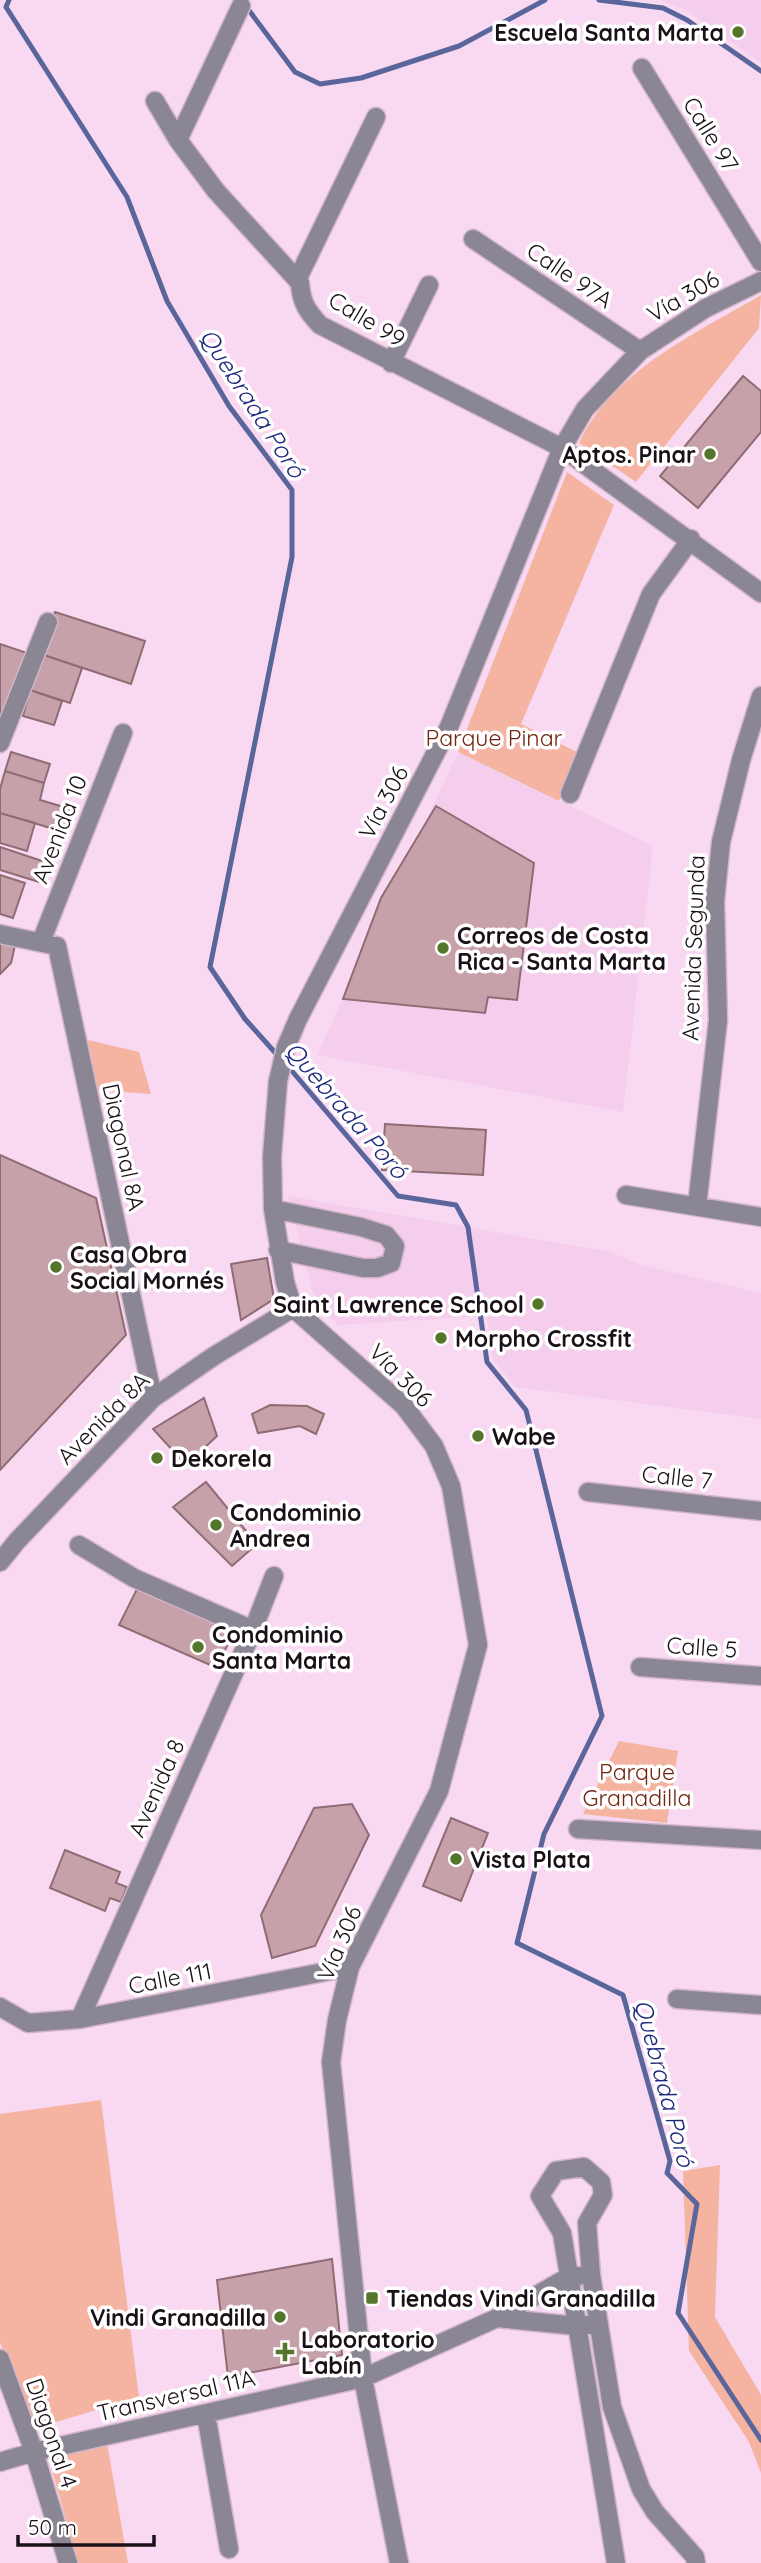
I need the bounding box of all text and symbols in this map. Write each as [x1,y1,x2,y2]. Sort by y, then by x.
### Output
place label: Escuela Santa Marta [494,18,724,47]
marker: Escuela Santa Marta [730,24,746,40]
street label: Calle 97 [677,91,745,177]
street label: Calle 97A [522,236,619,314]
street label: Vía 306 [642,264,724,328]
street label: Calle 99 [323,285,411,353]
water label: Quebrada Poró [194,323,313,484]
place label: Aptos. Pinar [563,440,696,469]
marker: Aptos. Pinar [702,446,718,462]
park label: Parque Pinar [426,723,563,752]
street label: Vía 306 [352,761,414,843]
street label: Avenida 10 [25,771,93,887]
street label: Avenida Segunda [675,855,711,1041]
place label: Correos de Costa Rica - Santa Marta [457,921,666,976]
marker: Correos de Costa Rica - Santa Marta [435,940,451,956]
water label: Quebrada Poró [279,1035,416,1186]
street label: Diagonal 8A [96,1081,152,1213]
place label: Casa Obra Social Mornés [70,1240,224,1295]
marker: Casa Obra Social Mornés [48,1259,64,1275]
place label: Saint Lawrence School [273,1290,524,1319]
marker: Saint Lawrence School [530,1296,546,1312]
place label: Morpho Crossfit [455,1324,632,1353]
marker: Morpho Crossfit [433,1330,449,1346]
street label: Vía 306 [363,1337,439,1413]
street label: Avenida 8A [51,1366,155,1470]
place label: Wabe [492,1422,556,1451]
marker: Wabe [470,1428,486,1444]
place label: Dekorela [171,1444,272,1473]
marker: Dekorela [149,1450,165,1466]
street label: Calle 7 [640,1459,714,1495]
place label: Condominio Andrea [230,1498,361,1553]
marker: Condominio Andrea [208,1517,224,1533]
place label: Condominio Santa Marta [212,1620,351,1675]
street label: Calle 5 [666,1630,738,1664]
marker: Condominio Santa Marta [190,1639,206,1655]
street label: Avenida 8 [122,1735,190,1841]
park label: Parque Granadilla [582,1757,692,1812]
place label: Vista Plata [470,1845,591,1874]
marker: Vista Plata [448,1851,464,1867]
street label: Vía 306 [310,1901,368,1985]
street label: Calle 111 [126,1956,214,2000]
water label: Quebrada Poró [628,1996,702,2171]
place label: Tiendas Vindi Granadilla [386,2284,656,2313]
marker: Tiendas Vindi Granadilla [364,2290,380,2306]
place label: Vindi Granadilla [90,2303,266,2332]
marker: Vindi Granadilla [272,2309,288,2325]
place label: Laboratorio Labín [301,2325,435,2380]
marker: Laboratorio Labín [275,2342,295,2362]
street label: Transversal 11A [94,2363,258,2427]
street label: Diagonal 4 [20,2374,84,2492]
scale bar [18,2504,154,2548]
text: 50 m [28,2514,77,2540]

